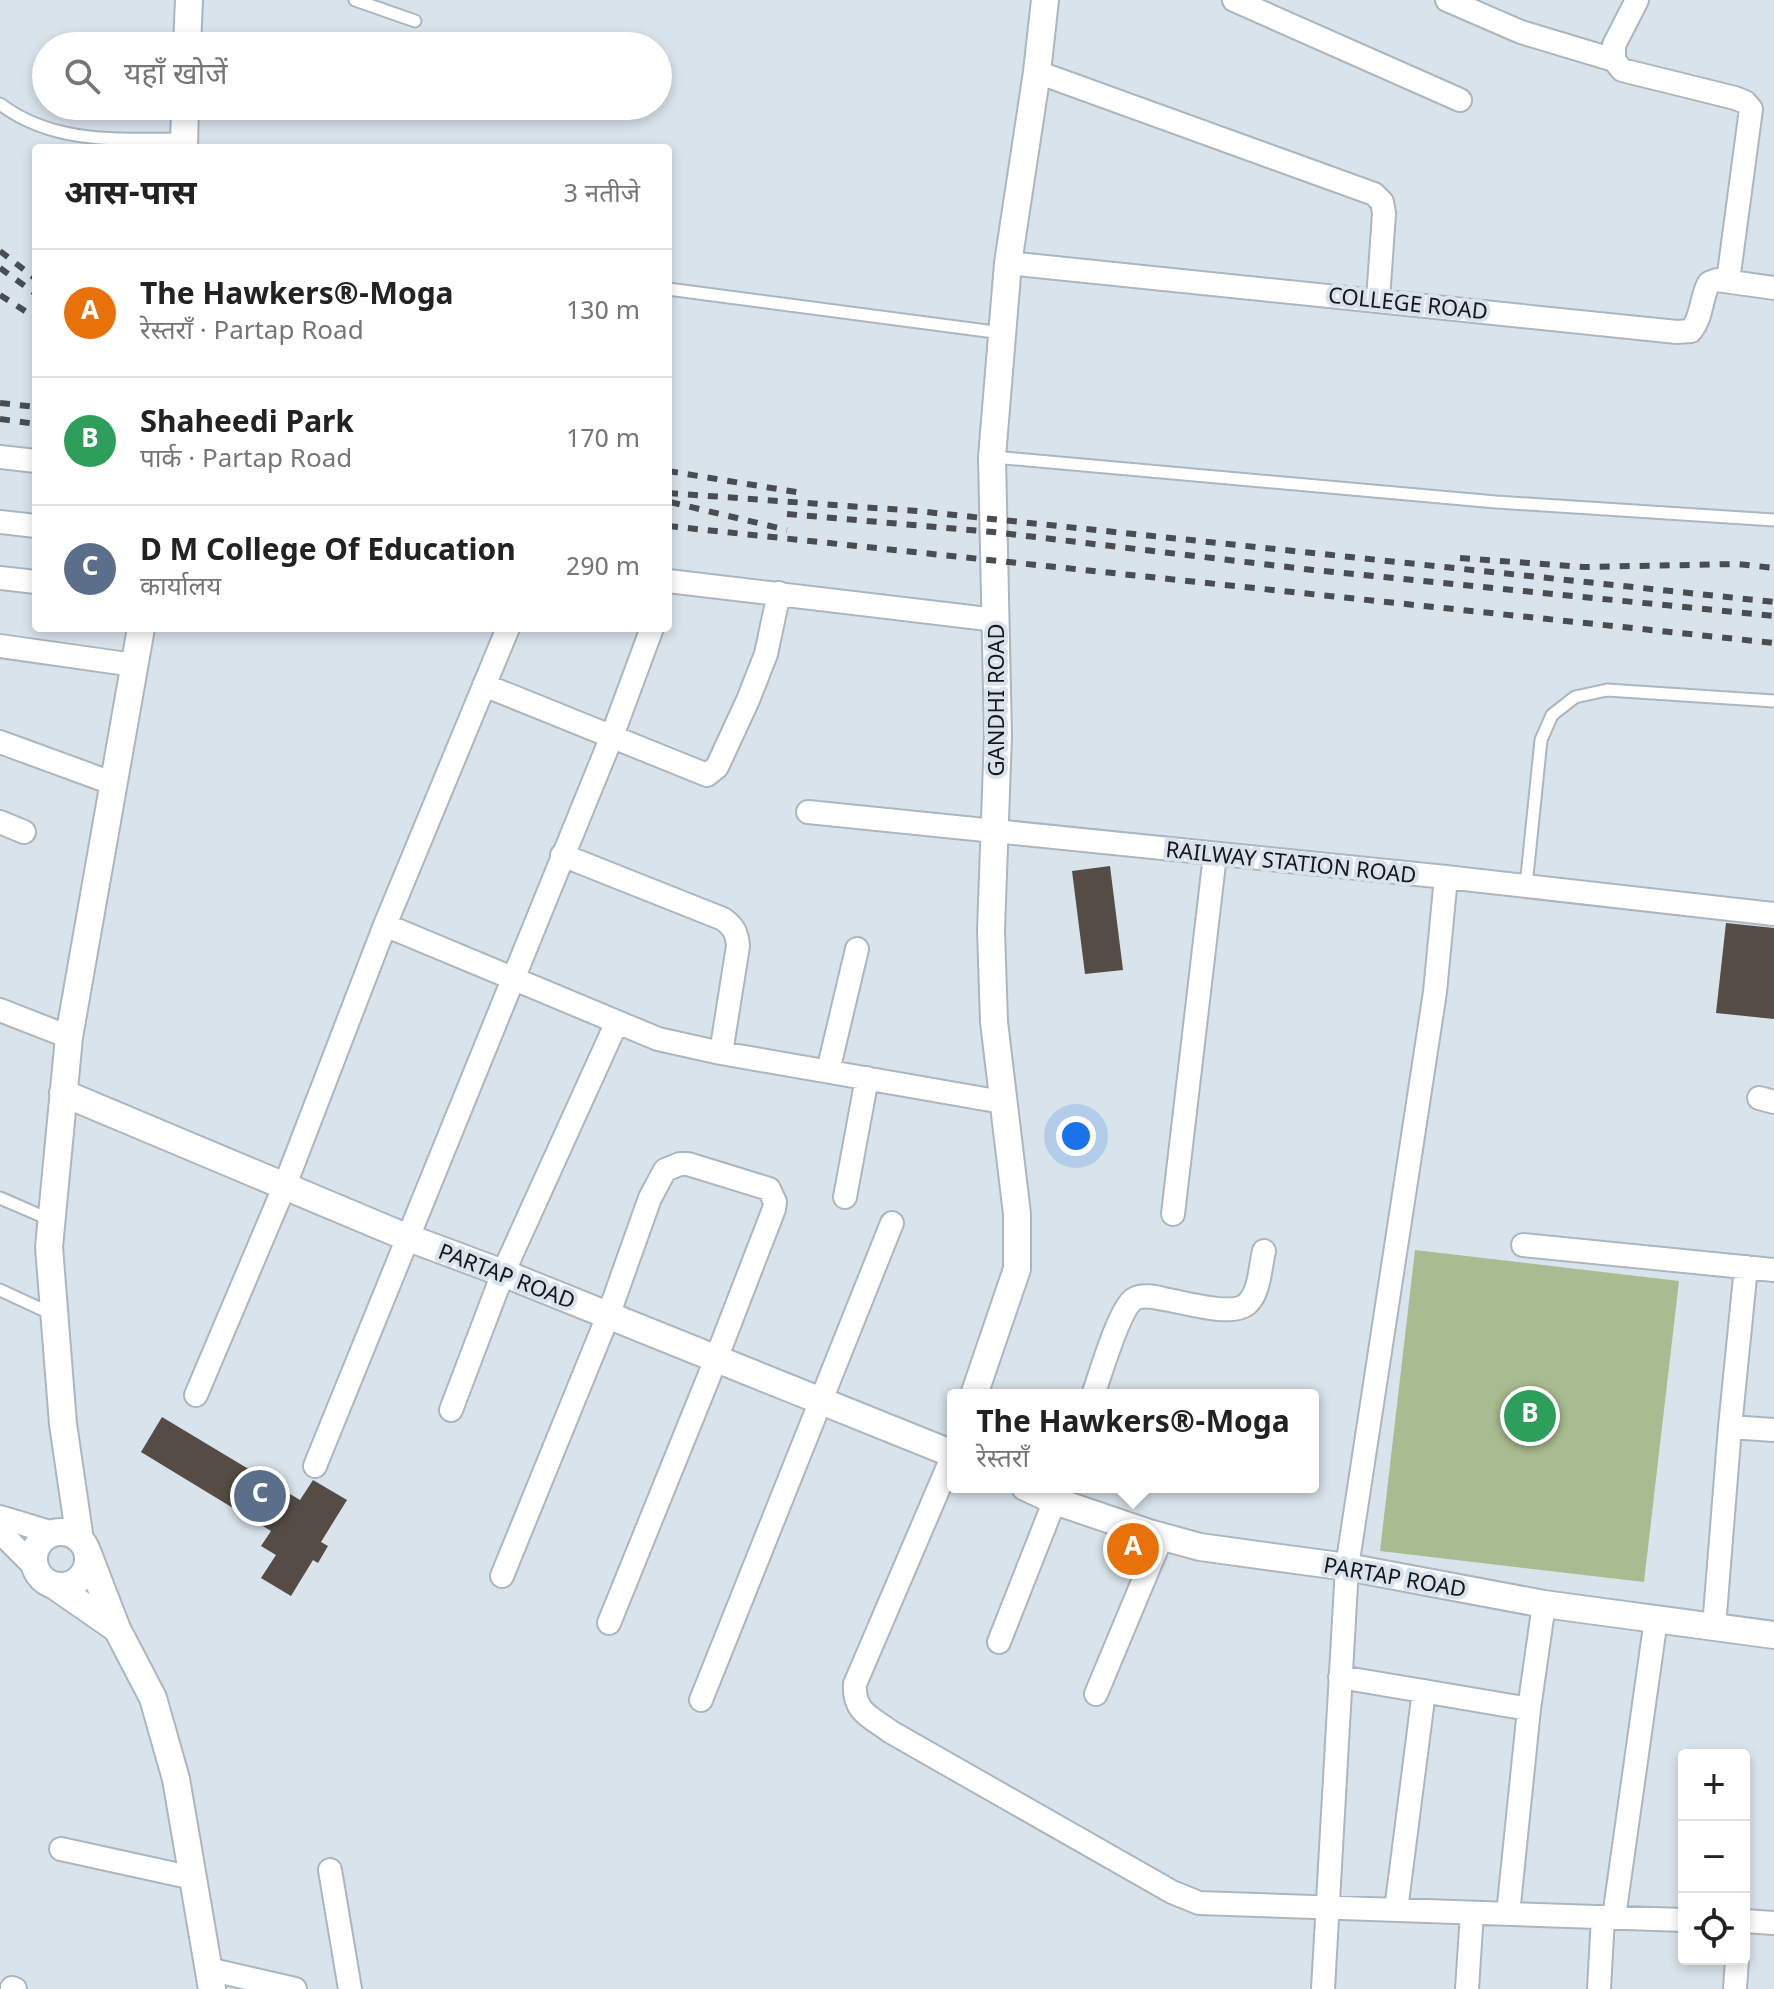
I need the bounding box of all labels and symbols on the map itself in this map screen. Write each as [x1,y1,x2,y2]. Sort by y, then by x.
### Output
street label: COLLEGE ROAD [1326,283,1489,328]
street label: GANDHI ROAD [984,624,1013,776]
street label: RAILWAY STATION ROAD [1164,837,1418,892]
your location [1056,1116,1096,1156]
street label: PARTAP ROAD [434,1239,579,1318]
pin: B [1504,1386,1556,1446]
pin: C [234,1466,286,1526]
pin: A [1107,1519,1159,1579]
street label: PARTAP ROAD [1321,1553,1468,1606]

